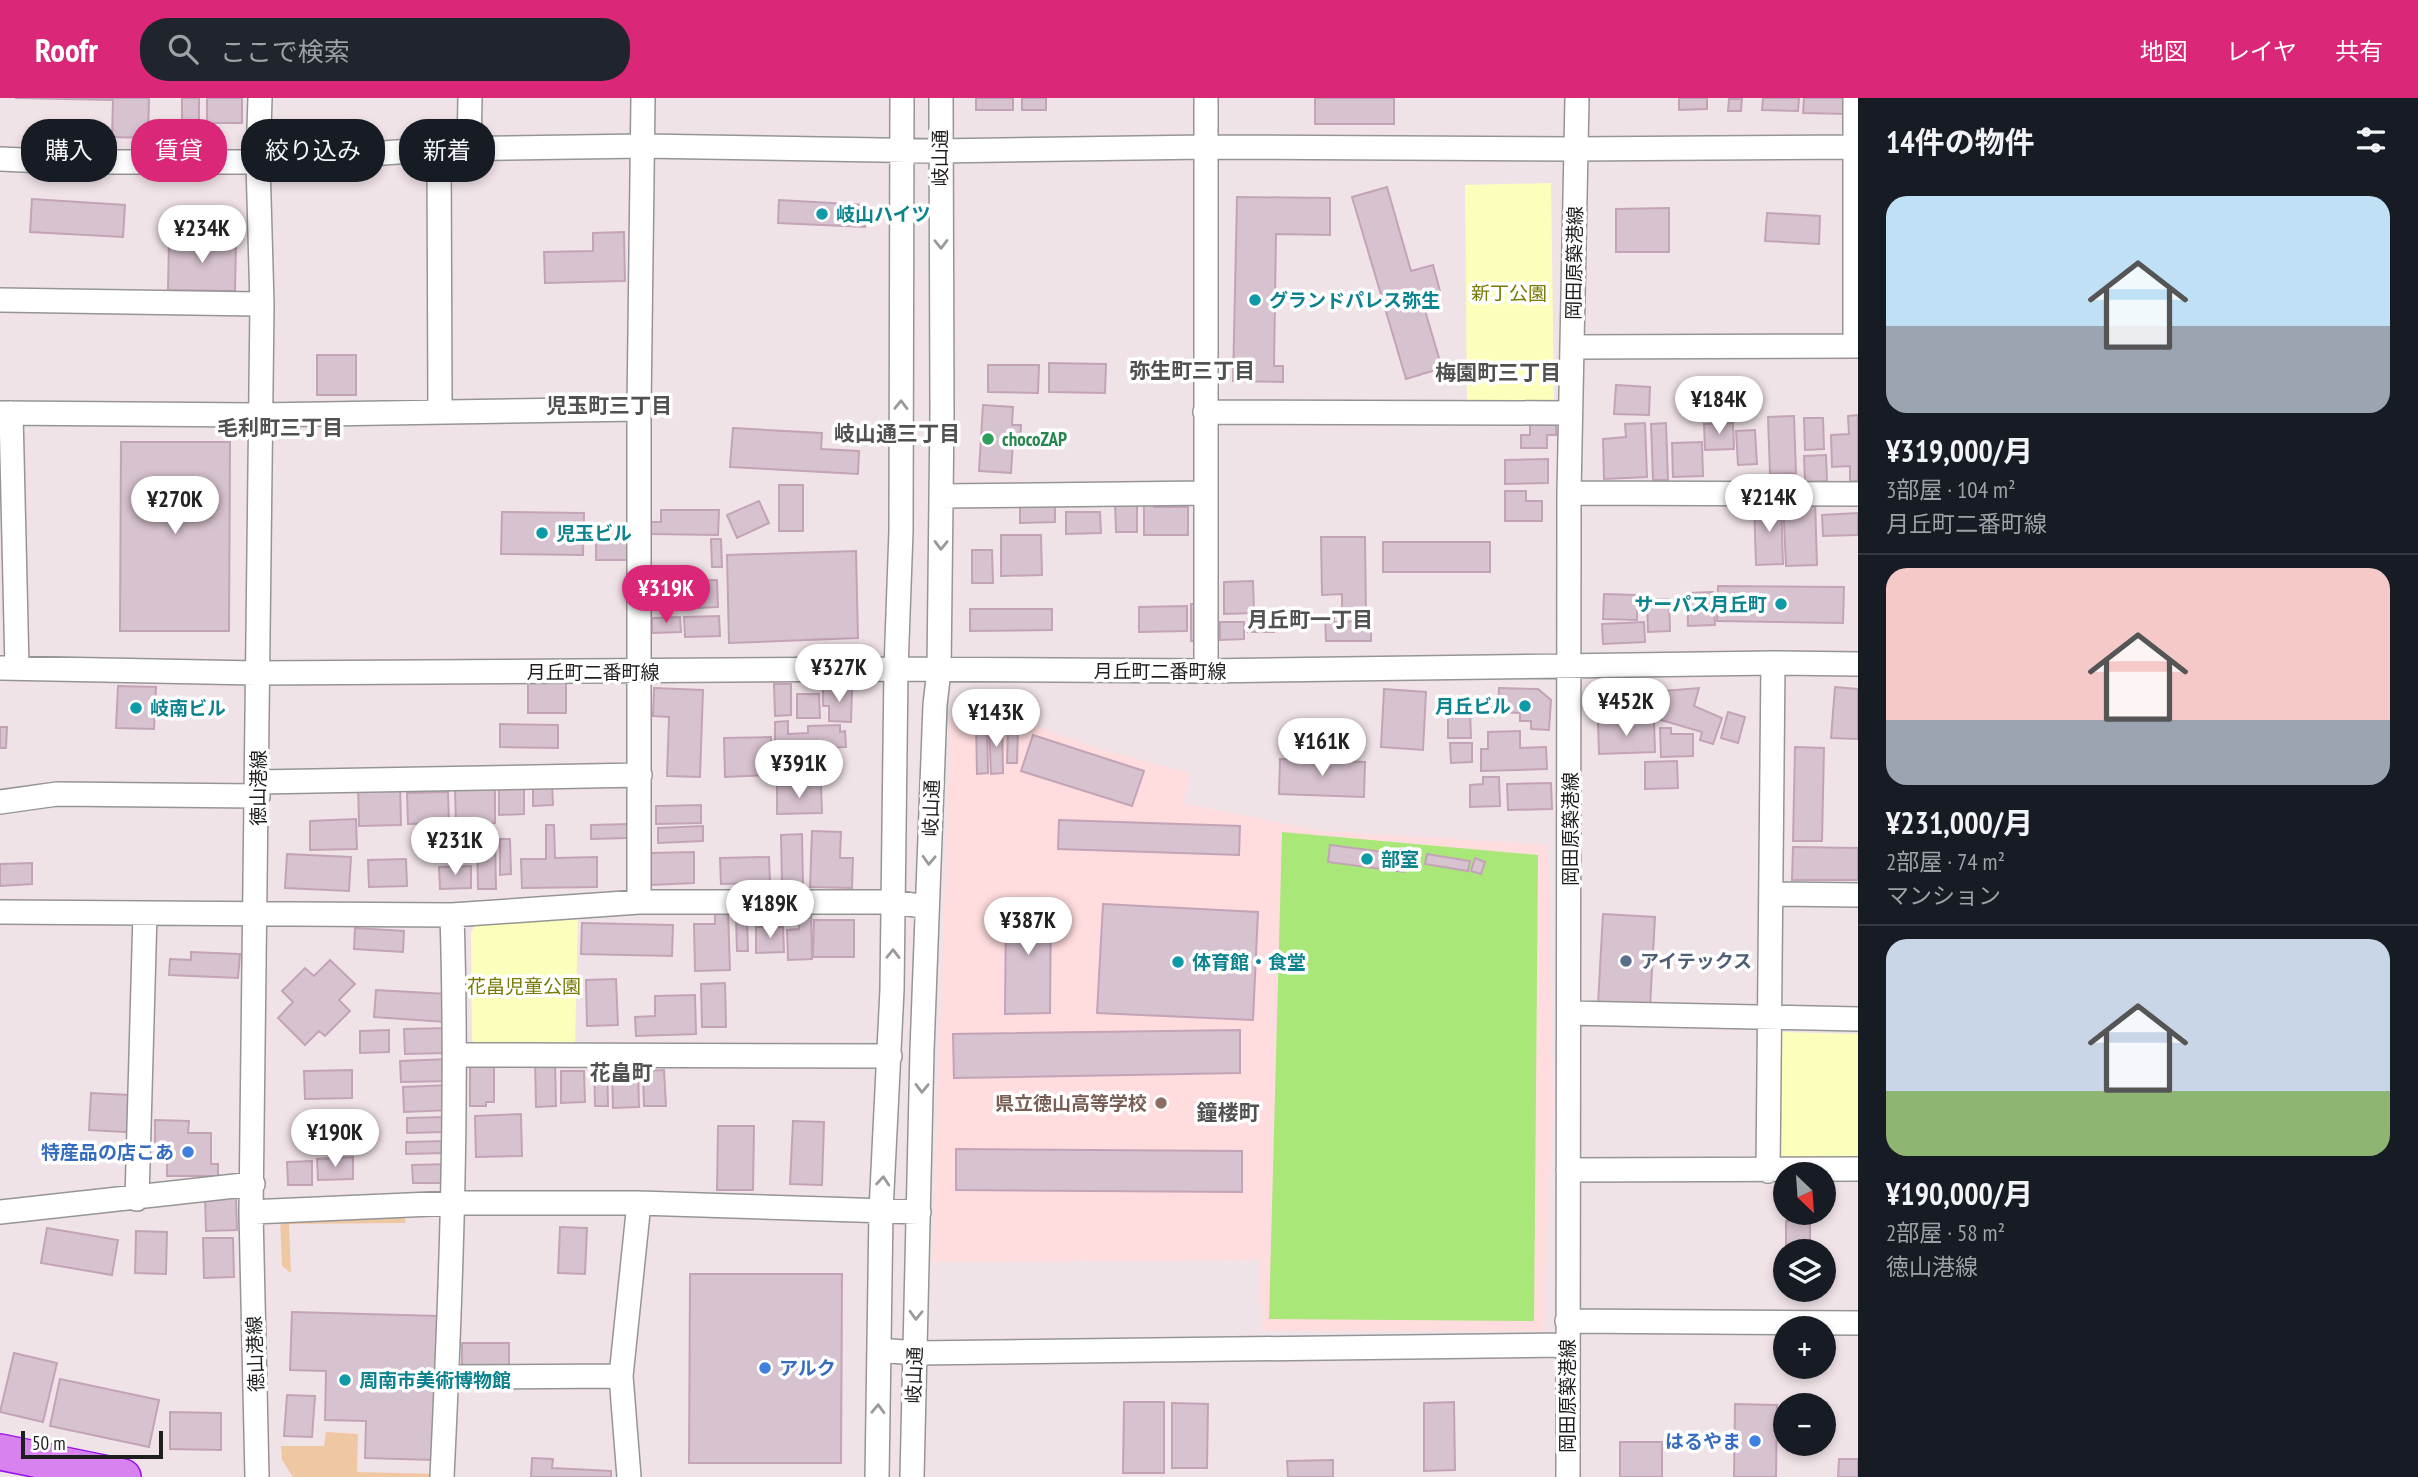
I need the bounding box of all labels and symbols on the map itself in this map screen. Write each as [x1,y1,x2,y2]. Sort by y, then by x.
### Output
street label: 岐山通 [928,129,952,187]
place label: 岐山ハイツ [836,202,931,226]
pin: ¥234K [153,206,251,265]
marker: 岐山ハイツ [814,206,830,222]
street label: 岡田原築港線 [1561,206,1587,320]
one-way arrow [933,238,948,249]
park label: 新丁公園 [1471,281,1547,305]
place label: グランドパレス弥生 [1269,288,1440,312]
marker: グランドパレス弥生 [1247,292,1263,308]
district label: 弥生町三丁目 [1129,357,1255,384]
district label: 梅園町三丁目 [1435,359,1561,386]
pin: ¥184K [1670,376,1768,436]
district label: 児玉町三丁目 [546,392,672,419]
one-way arrow [893,399,909,409]
district label: 毛利町三丁目 [217,414,343,441]
district label: 岐山通三丁目 [834,420,960,447]
place label: chocoZAP [1002,427,1067,451]
marker: chocoZAP [980,431,996,447]
pin: ¥214K [1720,474,1818,534]
pin: ¥270K [126,476,224,536]
place label: 児玉ビル [556,521,632,545]
marker: 児玉ビル [534,525,550,541]
one-way arrow [933,539,948,550]
pin: ¥319K [617,566,715,625]
place label: サーパス月丘町 [1634,592,1767,616]
marker: サーパス月丘町 [1773,596,1789,612]
district label: 月丘町一丁目 [1247,606,1373,633]
pin: ¥327K [790,644,888,704]
street label: 月丘町二番町線 [1093,659,1227,683]
street label: 月丘町二番町線 [526,660,660,684]
pin: ¥452K [1577,678,1675,738]
pin: ¥143K [947,690,1045,749]
place label: 月丘ビル [1435,694,1511,718]
place label: 岐南ビル [150,696,226,720]
marker: 月丘ビル [1517,698,1533,714]
marker: 岐南ビル [128,700,144,716]
pin: ¥161K [1273,718,1371,778]
pin: ¥391K [750,740,848,800]
street label: 徳山港線 [246,750,270,826]
street label: 岡田原築港線 [1558,772,1582,886]
street label: 岐山通 [918,779,944,837]
pin: ¥231K [406,818,504,877]
place label: 部室 [1381,847,1419,871]
marker: 部室 [1359,851,1375,867]
one-way arrow [921,856,937,866]
pin: ¥189K [721,880,819,940]
pin: ¥387K [979,898,1077,957]
one-way arrow [885,948,901,959]
place label: アイテックス [1640,949,1752,973]
place label: 体育館・食堂 [1192,950,1306,974]
marker: アイテックス [1618,953,1634,969]
marker: 体育館・食堂 [1170,954,1186,970]
park label: 花畠児童公園 [467,974,581,998]
district label: 花畠町 [590,1059,653,1086]
one-way arrow [914,1083,930,1093]
place label: 県立徳山高等学校 [995,1091,1147,1115]
marker: 県立徳山高等学校 [1153,1095,1169,1111]
district label: 鐘楼町 [1197,1099,1260,1126]
pin: ¥190K [286,1110,384,1169]
place label: 特産品の店こあ [41,1140,174,1164]
marker: 特産品の店こあ [180,1144,196,1160]
north arrow [1773,1162,1836,1225]
one-way arrow [875,1176,890,1187]
one-way arrow [908,1310,923,1321]
street label: 徳山港線 [242,1316,268,1392]
street label: 岡田原築港線 [1555,1339,1579,1453]
street label: 岐山通 [901,1346,927,1404]
place label: アルク [779,1356,836,1380]
marker: アルク [757,1360,773,1376]
place label: 周南市美術博物館 [359,1368,511,1392]
marker: 周南市美術博物館 [337,1372,353,1388]
one-way arrow [871,1403,886,1414]
scale bar [21,1428,163,1460]
place label: はるやま [1665,1429,1741,1453]
marker: はるやま [1747,1433,1763,1449]

